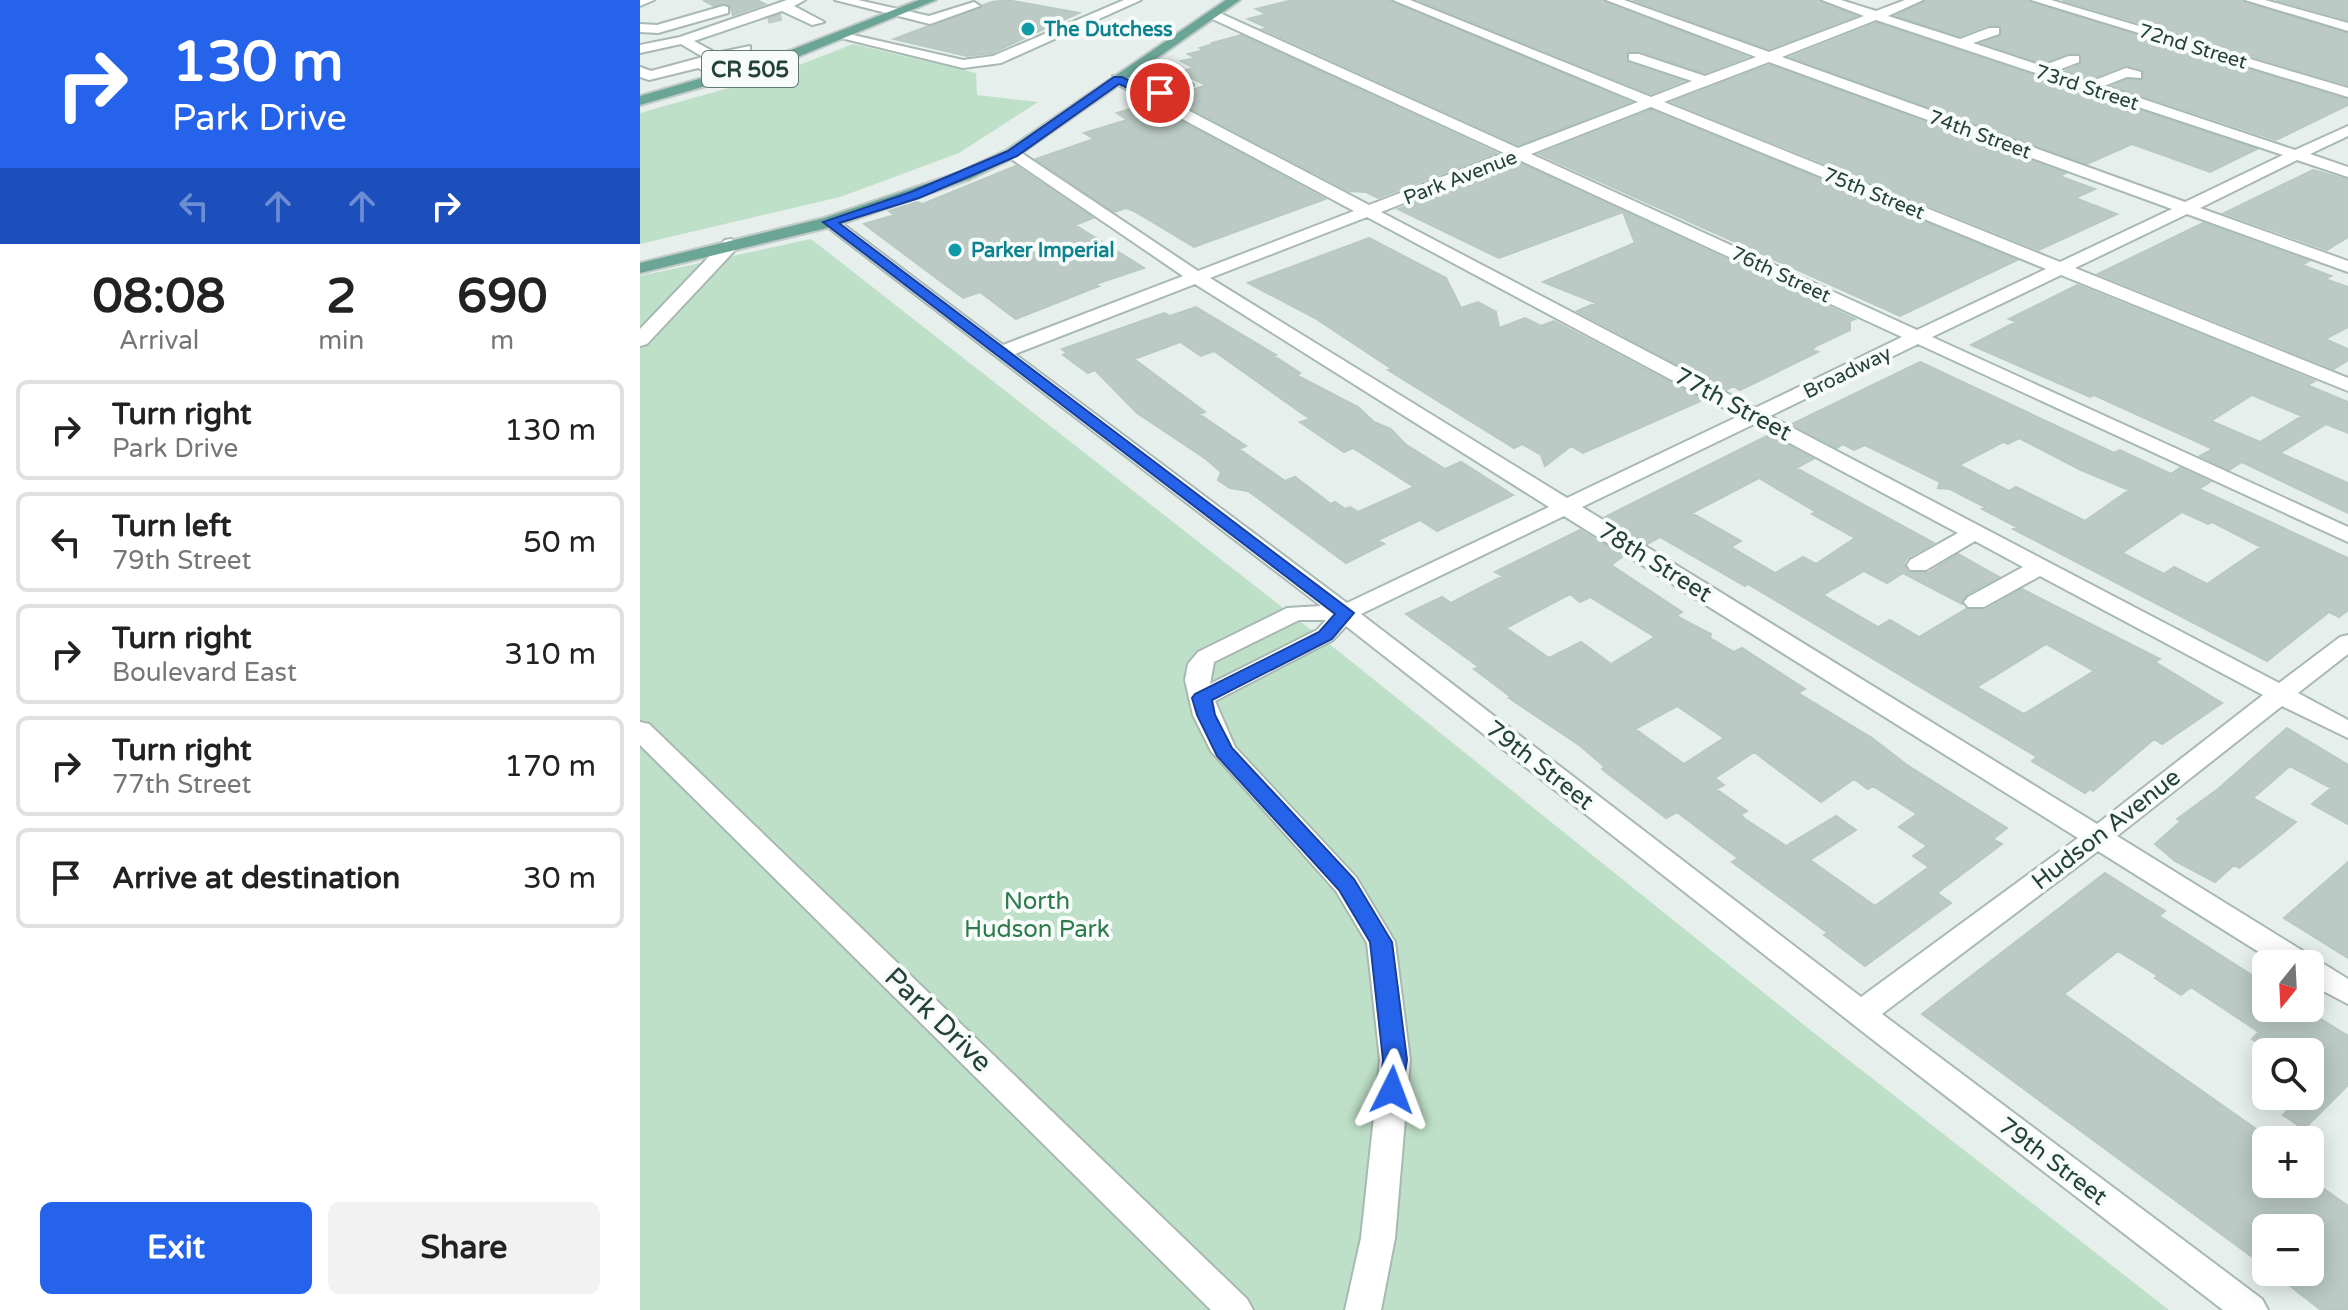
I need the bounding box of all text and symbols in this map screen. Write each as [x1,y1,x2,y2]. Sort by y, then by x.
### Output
place label: The Dutchess [1043,18,1173,42]
street label: 72nd Street [2136,19,2250,75]
marker: The Dutchess [1019,20,1037,38]
text: 130 m [172,29,343,96]
icon: right [40,32,144,136]
road number: CR 505 [702,51,798,87]
pin [1126,59,1194,127]
street label: 73rd Street [2032,60,2142,116]
icon: arrive [1138,71,1182,115]
text: Park Drive [172,97,347,140]
street label: 74th Street [1925,105,2035,165]
street label: Park Avenue [1400,145,1520,211]
street label: 75th Street [1819,163,1928,225]
icon: left [172,184,216,228]
icon: ahead [256,184,300,228]
icon: ahead [340,184,384,228]
icon: right [424,184,468,228]
place label: Parker Imperial [971,239,1114,263]
marker: Parker Imperial [946,241,964,259]
street label: 76th Street [1727,241,1835,309]
text: 08:08 [93,268,226,326]
text: 2 [326,268,356,326]
text: 690 [457,268,547,326]
text: Arrival [119,325,199,356]
text: min [318,325,364,356]
text: m [490,325,514,356]
street label: Broadway [1800,341,1895,404]
street label: 77th Street [1669,361,1796,447]
text: Turn right [112,396,252,433]
icon: right [44,408,88,452]
text: 130 m [504,412,596,449]
text: Park Drive [112,433,238,464]
text: Turn left [112,508,231,545]
street label: 78th Street [1592,516,1717,609]
icon: left [44,520,88,564]
text: 50 m [523,524,596,561]
text: 79th Street [112,545,252,576]
text: Turn right [112,620,252,657]
icon: right [44,632,88,676]
text: 310 m [504,636,596,673]
text: Boulevard East [112,657,297,688]
street label: 79th Street [1480,714,1599,816]
text: Turn right [112,732,252,769]
icon: right [44,744,88,788]
text: 170 m [504,748,596,785]
street label: Hudson Avenue [2026,762,2186,896]
text: 77th Street [112,769,252,800]
icon: arrive [44,856,88,900]
text: Arrive at destination [112,860,400,897]
text: 30 m [523,860,596,897]
park label: North Hudson Park [964,887,1110,944]
north arrow [2252,950,2324,1022]
map controls [2252,950,2324,1286]
street label: Park Drive [878,960,999,1079]
button: search [2252,1038,2324,1110]
position arrow [1350,1048,1434,1132]
street label: 79th Street [1993,1111,2113,1212]
button: + [2252,1126,2324,1198]
button: Exit [40,1202,312,1294]
button: Share [328,1202,600,1294]
button: − [2252,1214,2324,1286]

